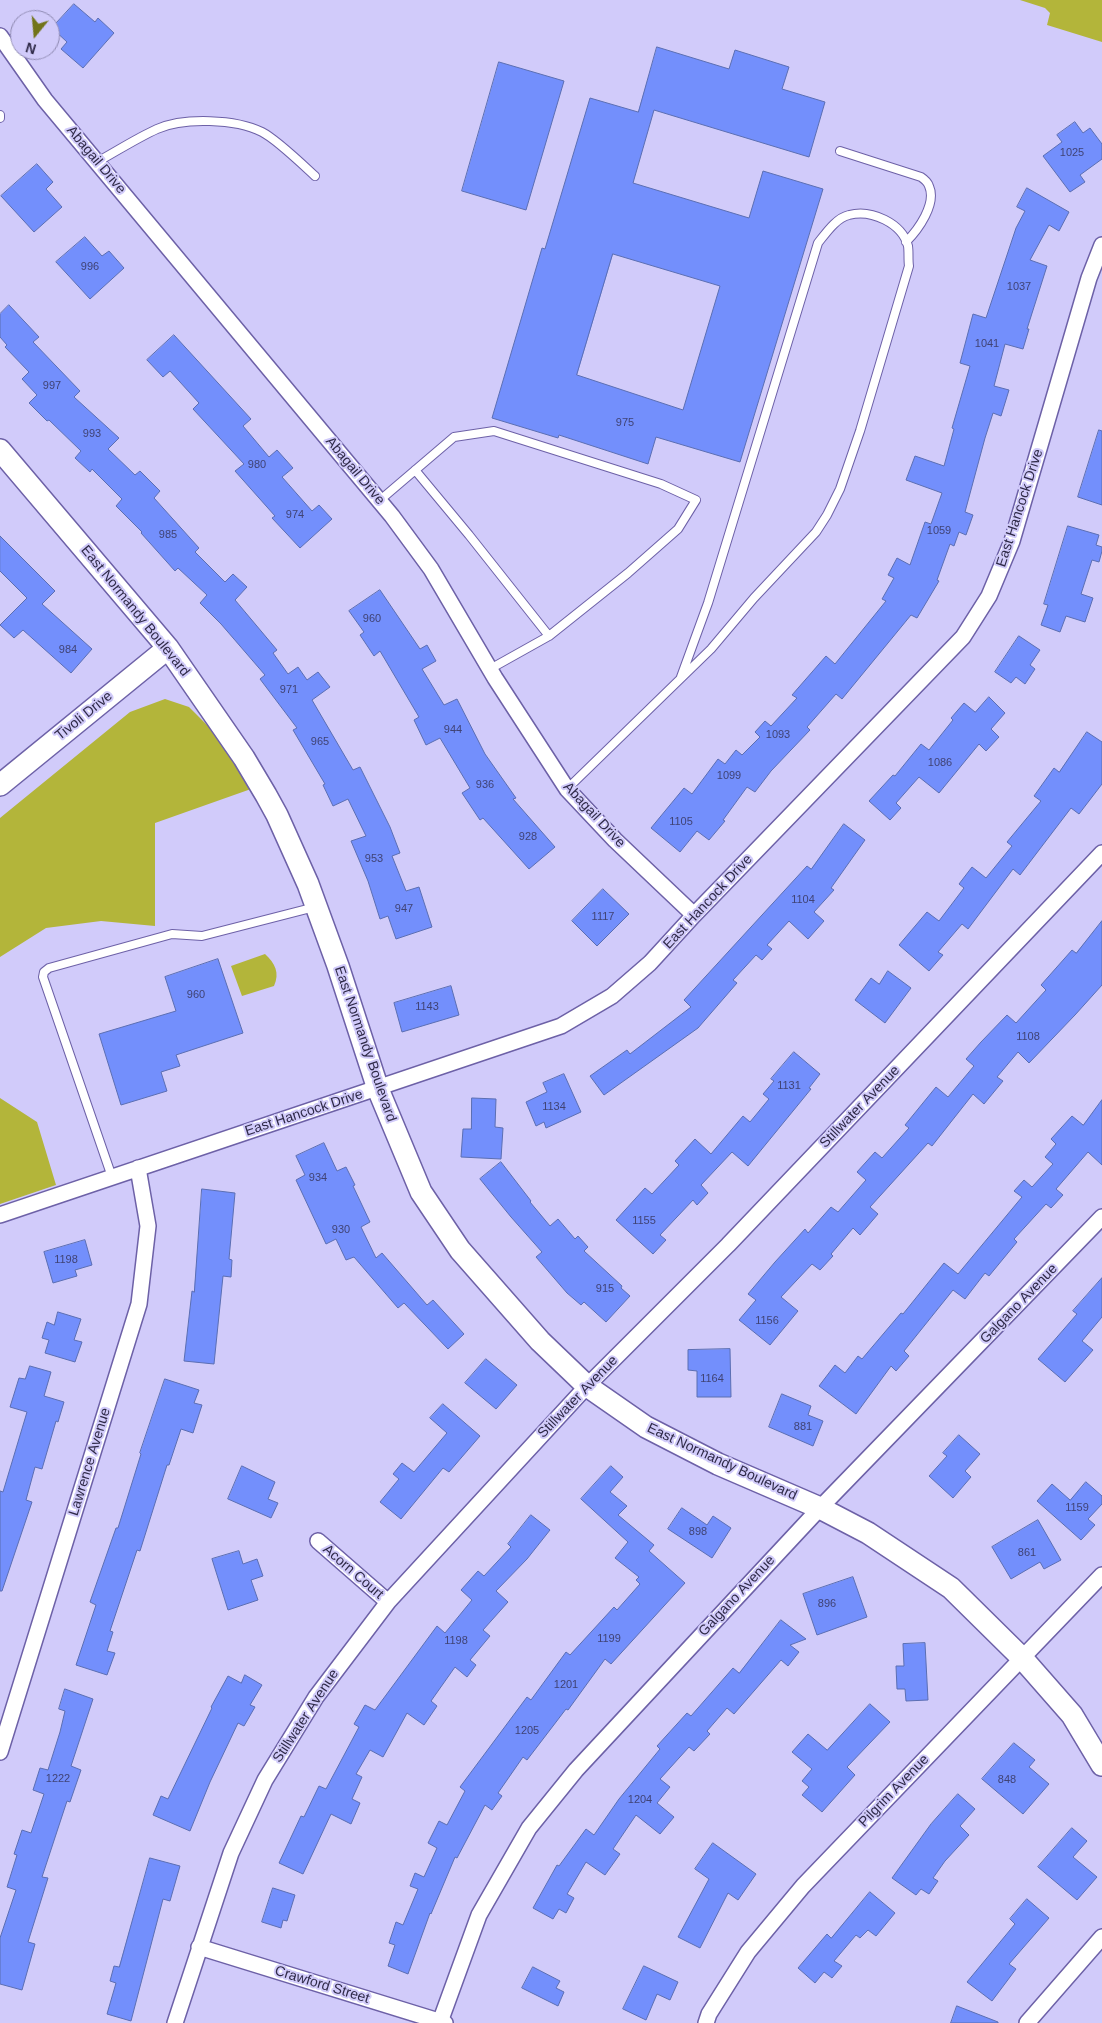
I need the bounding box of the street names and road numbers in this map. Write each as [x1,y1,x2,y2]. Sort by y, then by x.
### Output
street label: Abagail Drive [63,123,129,197]
street label: Abagail Drive [322,434,388,508]
street label: East Hancock Drive [993,447,1047,569]
street label: East Normandy Boulevard [77,542,193,680]
street label: Tivoli Drive [52,688,116,744]
street label: Abagail Drive [559,779,629,851]
street label: East Hancock Drive [660,851,756,953]
street label: East Normandy Boulevard [330,964,400,1124]
street label: Stillwater Avenue [816,1062,904,1152]
street label: East Hancock Drive [243,1086,365,1140]
street label: Galgano Avenue [977,1261,1061,1347]
street label: Stillwater Avenue [534,1352,622,1442]
street label: Lawrence Avenue [66,1406,114,1518]
street label: East Normandy Boulevard [644,1420,800,1504]
street label: Acorn Court [319,1541,387,1603]
street label: Galgano Avenue [695,1552,779,1640]
street label: Stillwater Avenue [270,1666,342,1766]
street label: Pilgrim Avenue [855,1751,933,1831]
street label: Crawford Street [273,1963,371,2007]

